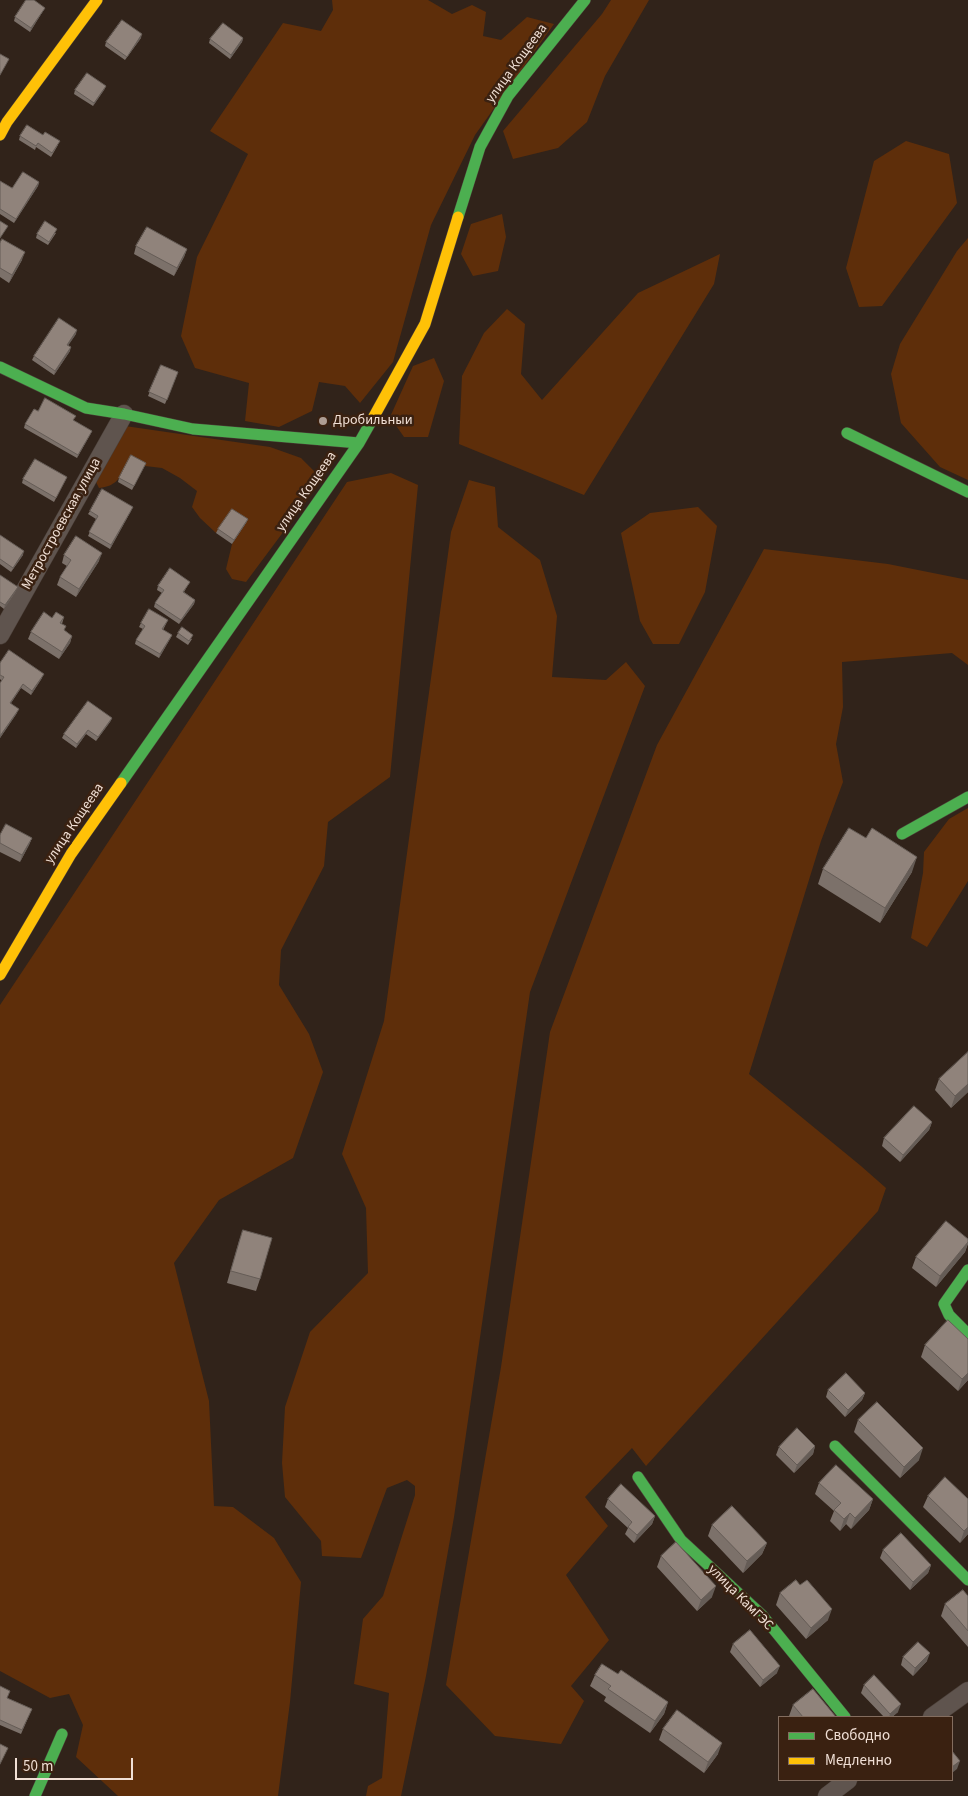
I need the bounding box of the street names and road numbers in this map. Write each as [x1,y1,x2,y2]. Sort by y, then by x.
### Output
street label: улица Кощеева [483,21,551,107]
street label: улица Кощеева [273,449,341,535]
street label: Метростроевская улица [19,455,105,593]
street label: улица Кощеева [42,780,108,868]
street label: улица КамГЭС [704,1562,776,1634]

